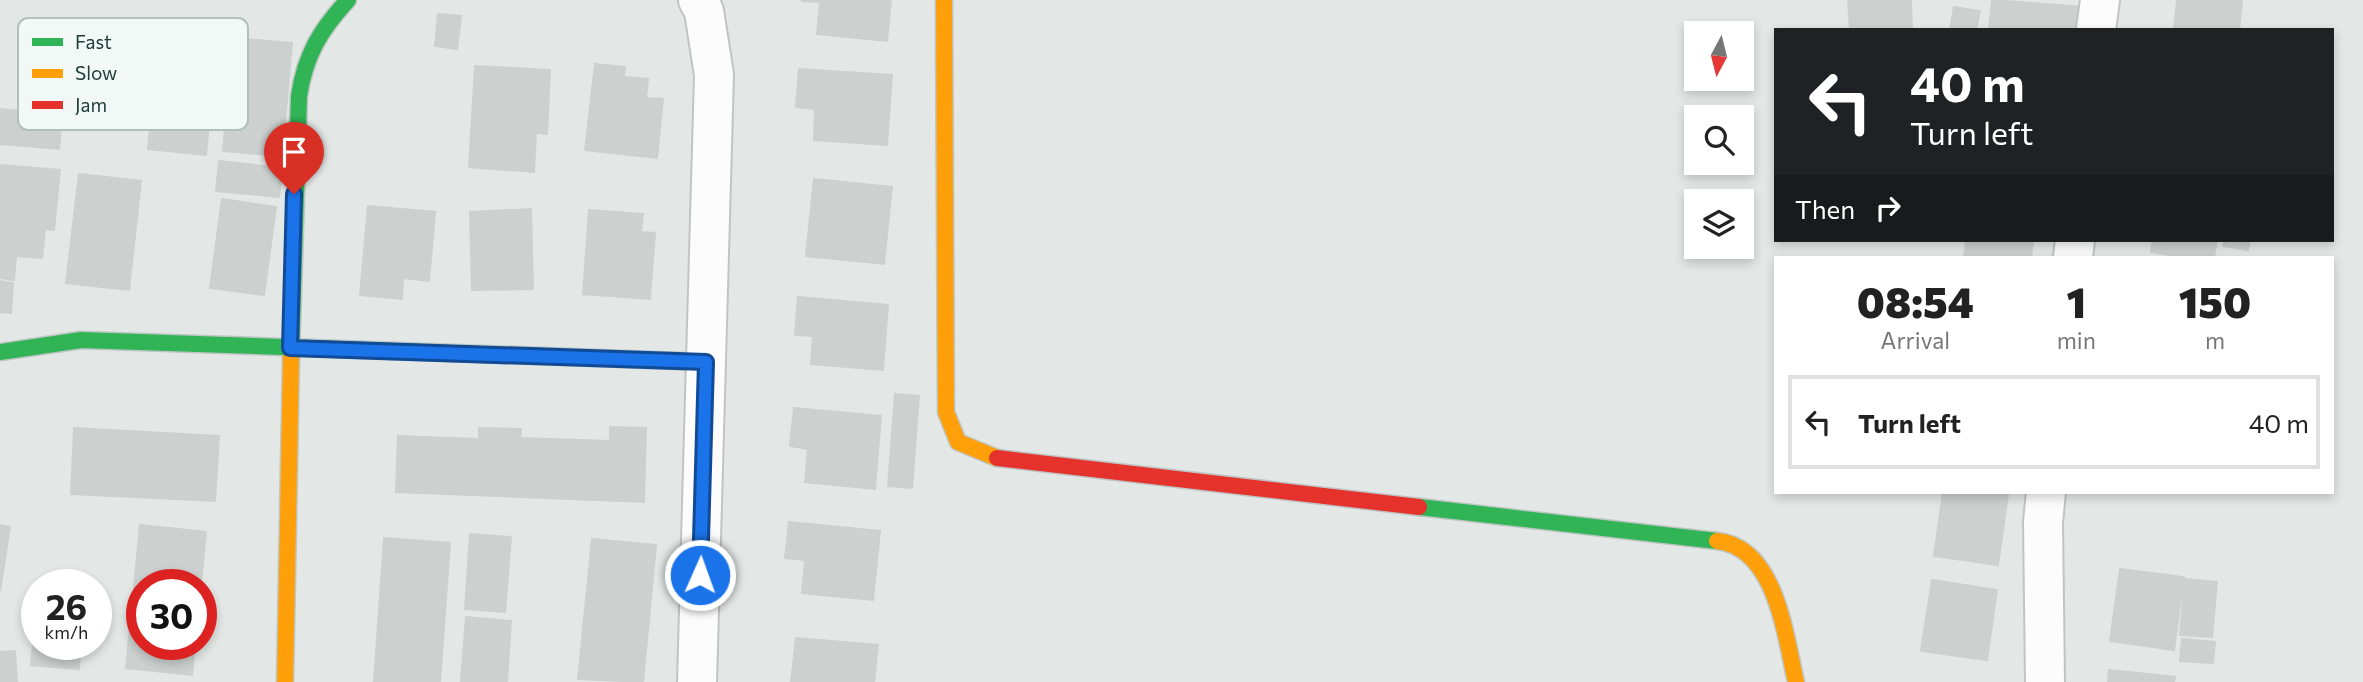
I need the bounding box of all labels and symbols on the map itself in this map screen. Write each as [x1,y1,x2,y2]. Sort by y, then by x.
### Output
legend [18,18,248,130]
north arrow [1684,21,1754,91]
text: Fast [75,30,112,53]
text: Slow [75,61,117,84]
text: Jam [75,93,107,116]
pin [264,122,324,194]
position arrow [663,538,737,612]
speed limit sign: 30 [126,569,217,660]

